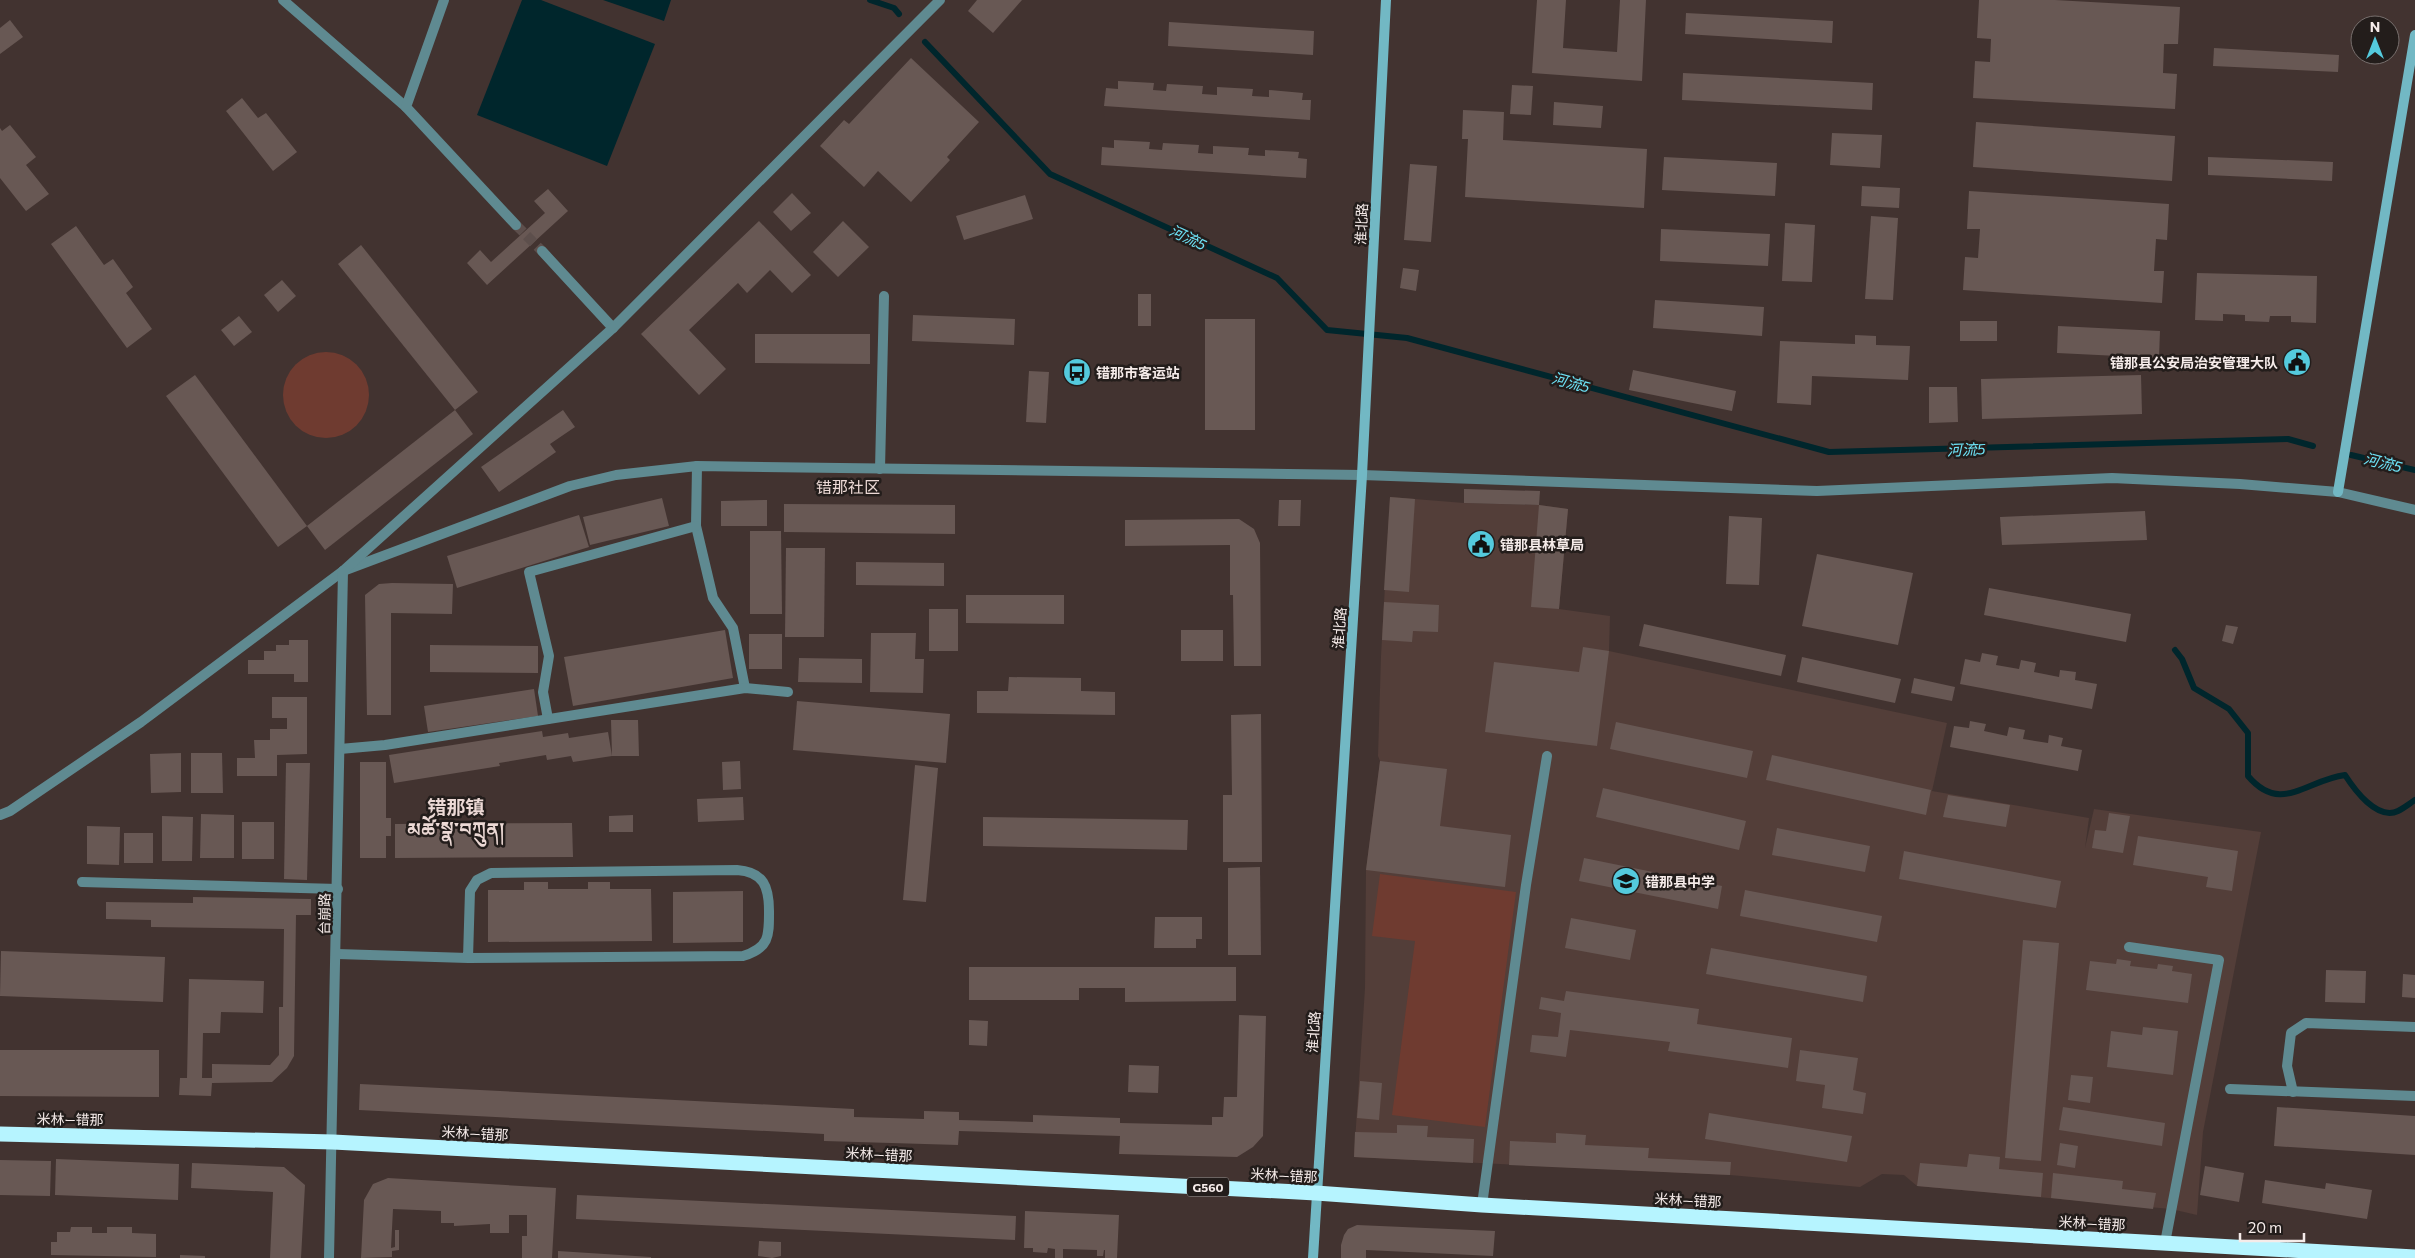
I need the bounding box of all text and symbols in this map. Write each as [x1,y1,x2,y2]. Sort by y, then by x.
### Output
north arrow [2350,15,2400,65]
text: N [2370,18,2380,35]
street label: 淮北路 [1351,203,1371,245]
water label: 河流5 [1167,221,1210,253]
public building icon: 错那县公安局治安管理大队 [2282,347,2312,377]
place label: 错那县公安局治安管理大队 [2110,354,2278,371]
bus stop icon: 错那市客运站 [1062,357,1092,387]
place label: 错那市客运站 [1096,364,1180,381]
water label: 河流5 [1550,368,1592,396]
water label: 河流5 [1946,439,1986,459]
water label: 河流5 [2362,449,2404,475]
district label: 错那社区 [816,477,880,496]
public building icon: 错那县林草局 [1466,529,1496,559]
place label: 错那县林草局 [1500,536,1584,553]
street label: 淮北路 [1329,606,1349,650]
district label: 错那镇 མཚོ་སྣ་བཀྲུན། [407,795,505,847]
school or university icon: 错那县中学 [1611,866,1641,896]
place label: 错那县中学 [1645,873,1715,890]
street label: 台崩路 [315,893,333,935]
street label: 淮北路 [1303,1010,1323,1054]
street label: 米林—错那 [36,1110,104,1128]
street label: 米林—错那 [441,1123,509,1143]
street label: 米林—错那 [845,1144,913,1164]
street label: 米林—错那 [1250,1165,1318,1185]
road number: G560 [1187,1178,1229,1196]
street label: 米林—错那 [1654,1190,1722,1210]
scale bar [2240,1210,2304,1242]
street label: 米林—错那 [2058,1213,2126,1233]
text: 20 m [2248,1218,2282,1236]

